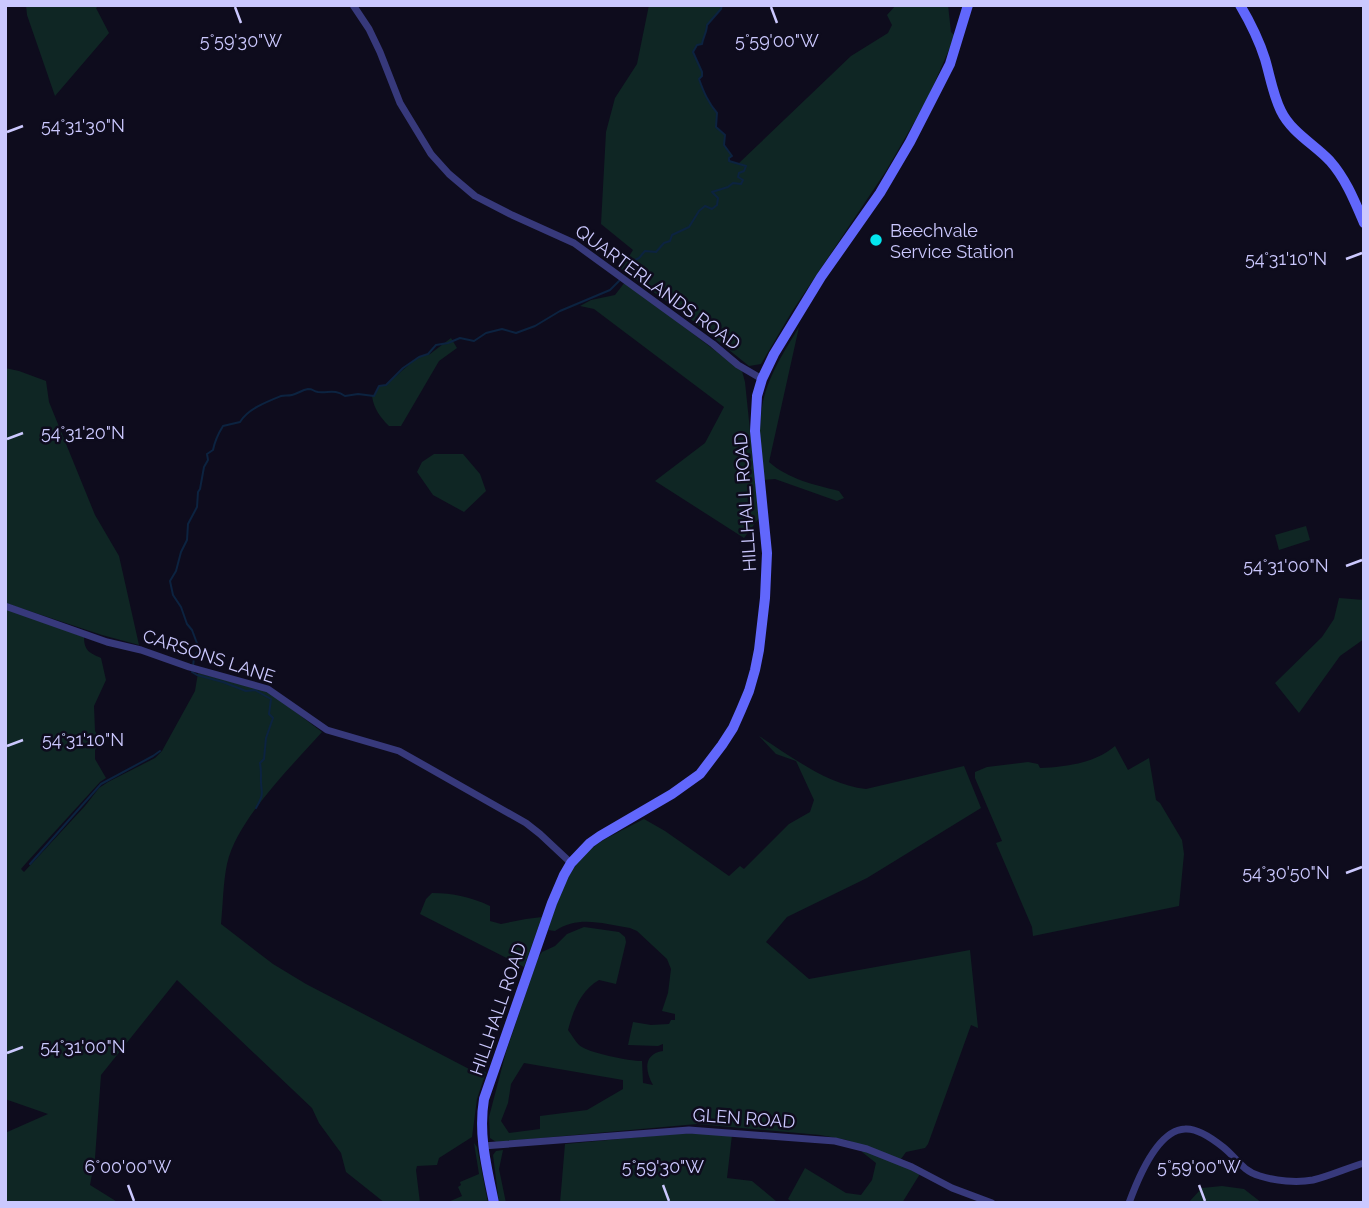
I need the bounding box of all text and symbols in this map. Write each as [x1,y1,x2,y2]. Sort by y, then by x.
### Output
text: 5°59'30"W [200,30,282,51]
text: 5°59'00"W [735,30,819,51]
text: 54°31'30"N [41,115,125,136]
street label: QUARTERLANDS ROAD [571,220,745,354]
place label: Beechvale Service Station [890,220,1014,262]
marker: Beechvale Service Station [868,232,884,248]
text: 54°31'10"N [1245,248,1327,269]
text: 54°31'20"N [41,422,125,443]
street label: HILLHALL ROAD [730,432,760,572]
text: 54°31'00"N [1243,555,1329,576]
street label: CARSONS LANE [140,625,278,687]
text: 54°31'10"N [42,729,124,750]
text: 54°30'50"N [1242,862,1330,883]
street label: HILLHALL ROAD [465,940,531,1078]
text: 54°31'00"N [40,1036,126,1057]
street label: GLEN ROAD [692,1104,796,1132]
text: 6°00'00"W [85,1156,172,1177]
text: 5°59'30"W [622,1156,704,1177]
text: 5°59'00"W [1157,1156,1241,1177]

